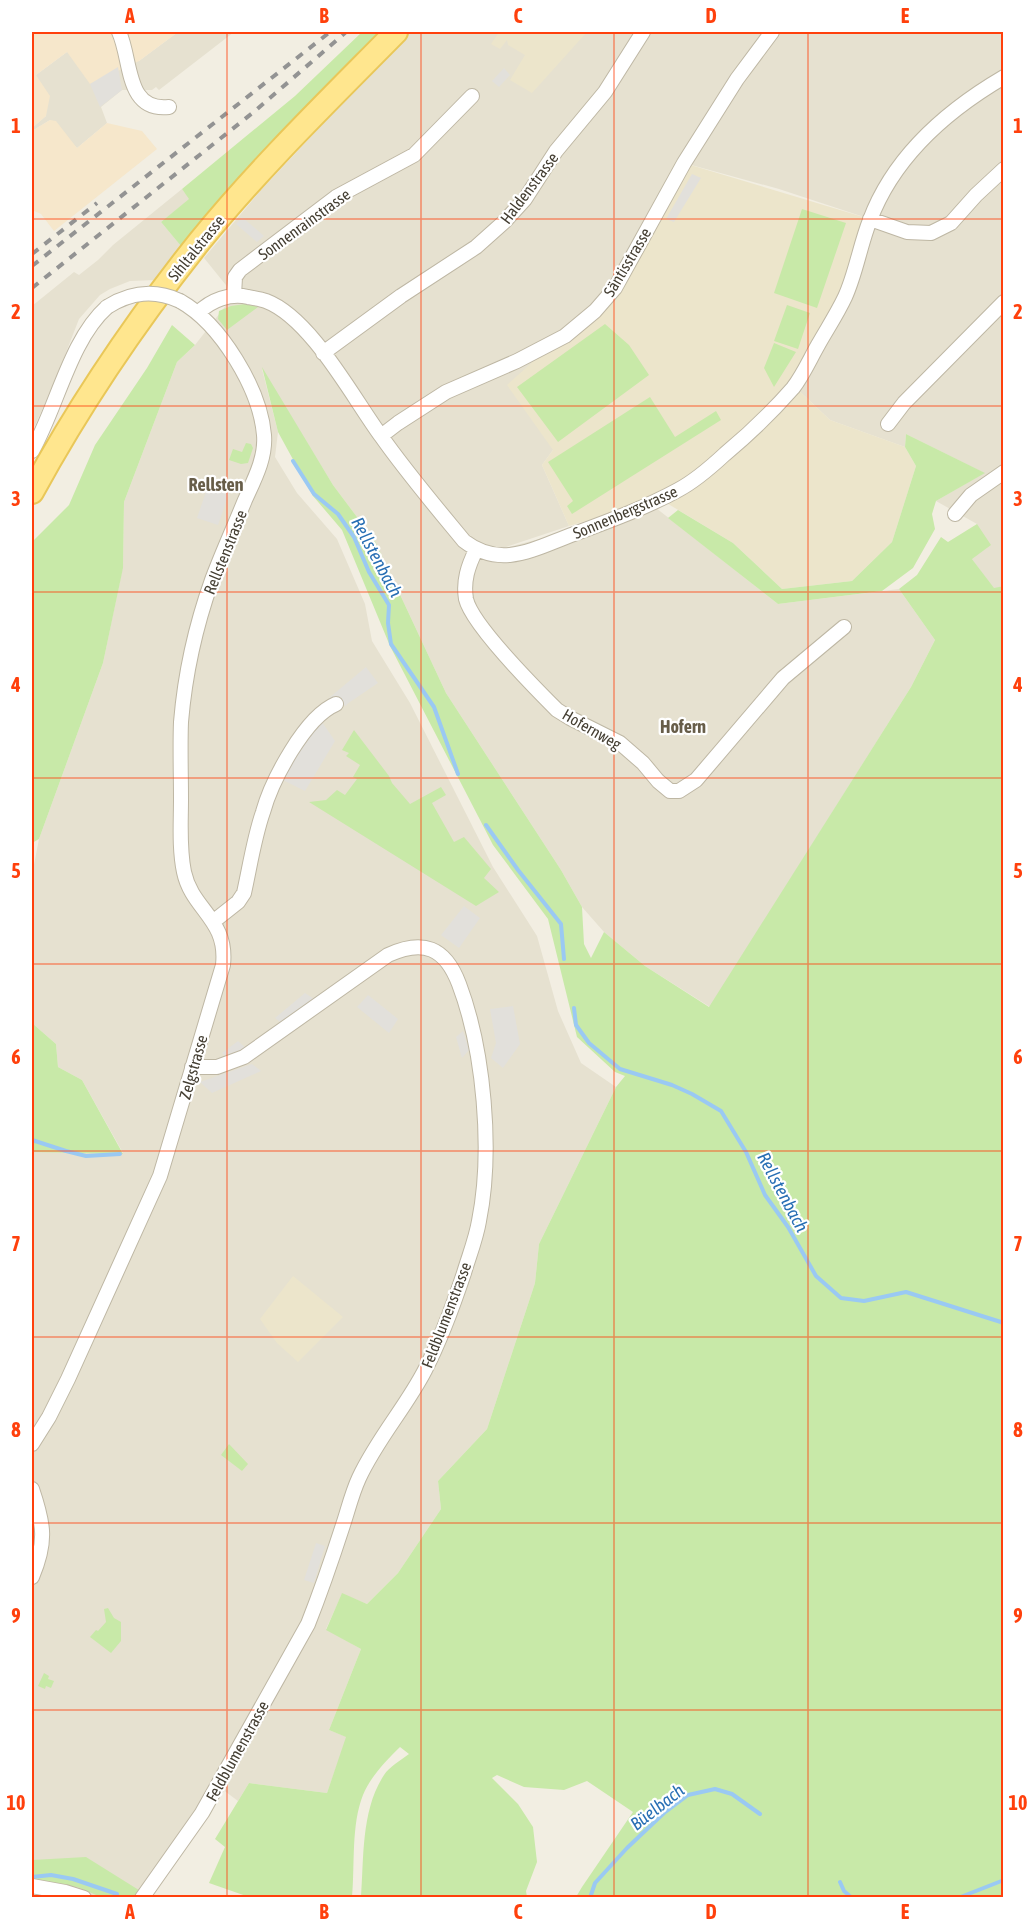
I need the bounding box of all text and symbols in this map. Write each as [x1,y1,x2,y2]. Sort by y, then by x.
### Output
text: A [124,4,135,27]
text: B [319,4,329,27]
text: C [514,4,523,27]
text: D [705,4,717,27]
text: E [901,4,910,27]
text: 1 [11,114,21,137]
text: 1 [1013,114,1023,137]
street label: Haldenstrasse [497,149,561,227]
street label: Sonnenrainstrasse [255,185,353,263]
street label: Sihltalstrasse [164,211,228,285]
street label: Säntisstrasse [600,225,654,299]
text: 2 [11,300,21,323]
text: 2 [1013,300,1023,323]
district label: Rellsten [189,474,244,495]
street label: Sonnenbergstrasse [570,482,680,543]
text: 3 [11,487,21,510]
text: 3 [1013,487,1023,510]
street label: Rellstenstrasse [200,507,250,597]
water label: Rellstenbach [347,514,407,601]
text: 4 [10,673,21,696]
text: 4 [1012,673,1023,696]
street label: Hofernweg [559,705,625,754]
district label: Hofern [660,716,706,737]
text: 5 [11,859,21,882]
text: 5 [1013,859,1023,882]
street label: Zelgstrasse [175,1033,212,1101]
text: 6 [11,1045,21,1068]
text: 6 [1013,1045,1023,1068]
water label: Rellstenbach [753,1149,813,1236]
text: 7 [11,1232,21,1255]
text: 7 [1013,1232,1023,1255]
street label: Feldblumenstrasse [418,1260,474,1370]
text: 8 [11,1418,21,1441]
text: 8 [1013,1418,1023,1441]
text: 9 [11,1604,21,1627]
text: 9 [1013,1604,1023,1627]
street label: Feldblumenstrasse [202,1698,272,1804]
water label: Büelbach [626,1779,688,1835]
text: 10 [7,1791,25,1814]
text: 10 [1009,1791,1027,1814]
text: A [124,1900,135,1923]
text: B [319,1900,329,1923]
text: C [514,1900,523,1923]
text: D [705,1900,717,1923]
text: E [901,1900,910,1923]

